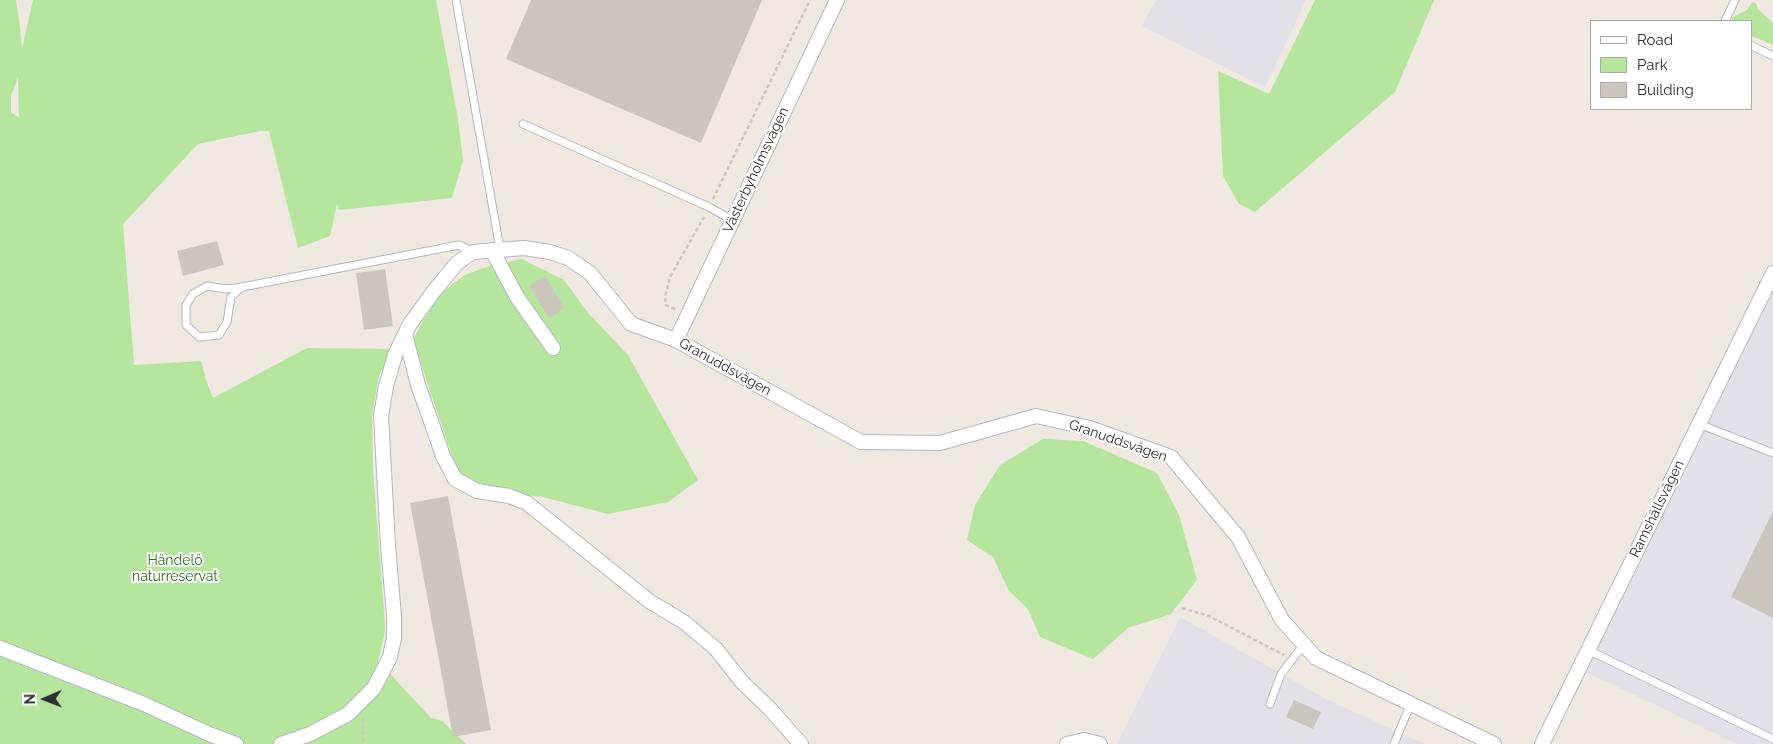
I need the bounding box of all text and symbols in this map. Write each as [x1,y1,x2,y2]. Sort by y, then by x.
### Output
legend [1590,20,1753,110]
text: Road [1637,31,1673,49]
text: Park [1637,56,1668,74]
text: Building [1637,81,1694,99]
street label: Västerbyholmsvägen [720,105,792,235]
street label: Granuddsvägen [676,335,774,399]
street label: Granuddsvägen [1067,416,1169,466]
street label: Ramshällsvägen [1626,458,1688,560]
park label: Händelö naturreservat [132,553,218,586]
north arrow [20,674,70,724]
text: N [22,694,38,705]

